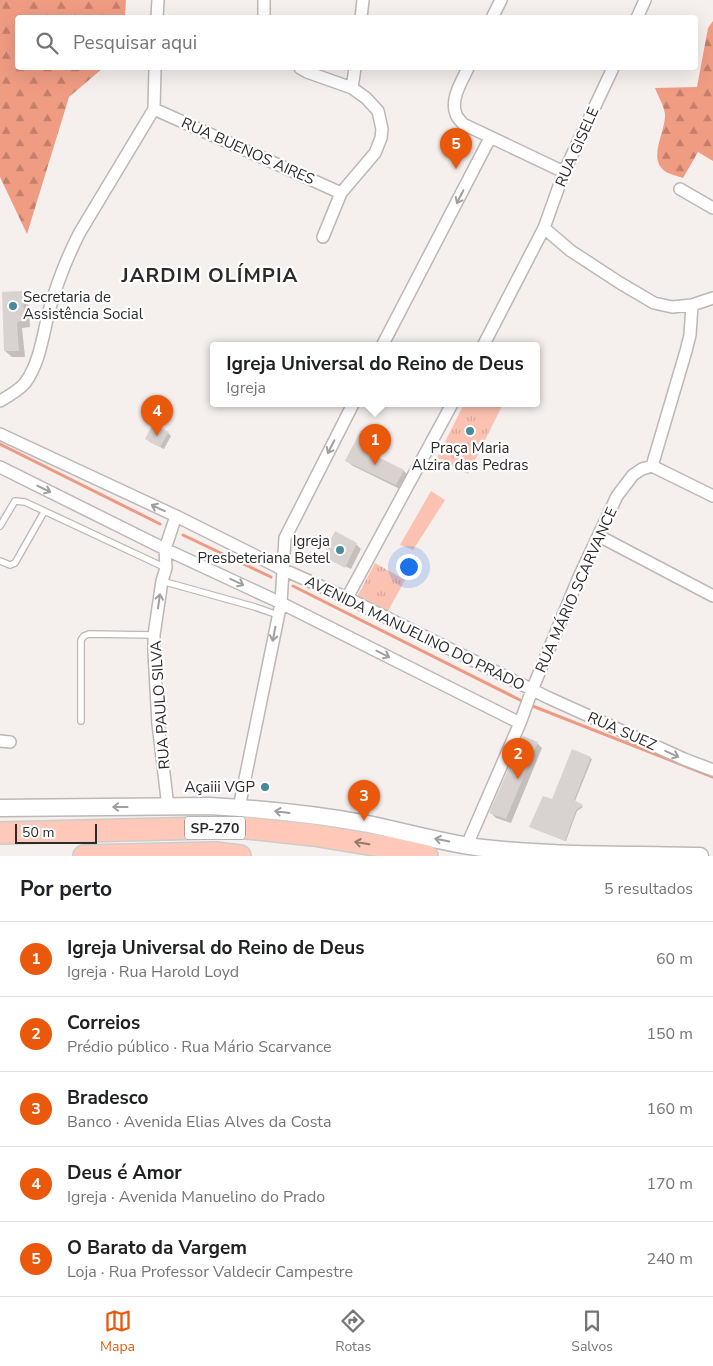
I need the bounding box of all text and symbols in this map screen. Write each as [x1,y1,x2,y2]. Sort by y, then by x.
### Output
search box [15,15,698,70]
icon: search [33,29,61,57]
text: Pesquisar aqui [73,30,197,56]
street label: RUA GISELE [551,104,603,190]
street label: RUA BUENOS AIRES [178,113,318,189]
pin: 5 [440,128,472,169]
one-way arrow [455,189,465,204]
district label: JARDIM OLÍMPIA [121,262,298,289]
place label: Secretaria de Assistência Social [23,287,144,324]
marker: Secretaria de Assistência Social [7,300,19,312]
popup [210,342,540,407]
text: Igreja Universal do Reino de Deus [226,351,524,377]
text: Igreja [226,377,266,399]
pin: 4 [141,395,173,436]
pin: 1 [359,424,391,465]
marker: Praça Maria Alzira das Pedras [464,425,476,437]
place label: Praça Maria Alzira das Pedras [411,438,529,475]
one-way arrow [326,439,335,454]
one-way arrow [36,484,51,494]
one-way arrow [151,502,166,512]
street label: RUA MÁRIO SCARVANCE [530,504,622,676]
place label: Igreja Presbeteriana Betel [197,531,331,568]
marker: Igreja Presbeteriana Betel [334,544,346,556]
your location [396,554,422,580]
street label: AVENIDA MANUELINO DO PRADO [302,571,528,695]
one-way arrow [229,578,244,588]
one-way arrow [154,594,164,610]
one-way arrow [269,626,278,642]
street label: RUA PAULO SILVA [146,640,174,770]
one-way arrow [375,650,390,659]
street label: RUA SUEZ [584,707,660,755]
pin: 2 [502,738,534,779]
one-way arrow [664,749,679,759]
place label: Açaiii VGP [185,777,255,797]
pin: 3 [348,780,380,821]
marker: Açaiii VGP [259,781,271,793]
one-way arrow [112,802,128,812]
one-way arrow [274,806,290,816]
road number: SP-270 [185,816,245,840]
scale bar [15,821,98,844]
text: 50 m [22,823,54,842]
one-way arrow [434,835,450,845]
one-way arrow [355,838,371,848]
text: Por perto [20,875,112,903]
text: 5 resultados [604,878,693,900]
text: Igreja Universal do Reino de Deus [67,935,365,961]
text: 1 [31,948,41,970]
text: 60 m [656,948,693,970]
text: Igreja · Rua Harold Loyd [67,961,239,983]
text: Correios [67,1010,140,1036]
text: 2 [31,1023,41,1045]
text: 150 m [646,1023,693,1045]
text: Prédio público · Rua Mário Scarvance [67,1036,331,1058]
text: Bradesco [67,1085,149,1111]
text: 3 [31,1098,41,1120]
text: 160 m [646,1098,693,1120]
text: Banco · Avenida Elias Alves da Costa [67,1111,331,1133]
text: Deus é Amor [67,1160,182,1186]
text: 4 [31,1173,41,1195]
text: 170 m [646,1173,693,1195]
text: Igreja · Avenida Manuelino do Prado [67,1186,325,1208]
text: O Barato da Vargem [67,1235,247,1261]
text: 5 [31,1248,41,1270]
text: 240 m [646,1248,693,1270]
text: Loja · Rua Professor Valdecir Campestre [67,1261,353,1283]
tab: Mapa [100,1307,135,1356]
tab: Rotas [335,1307,371,1356]
tab: Salvos [571,1307,613,1356]

